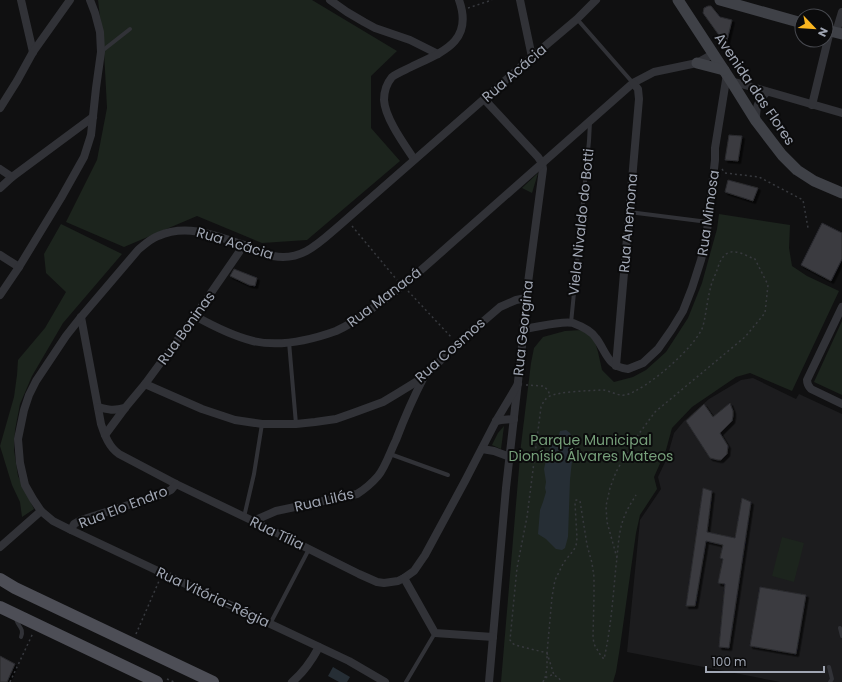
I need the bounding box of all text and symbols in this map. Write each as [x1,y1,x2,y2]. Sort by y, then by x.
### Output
north arrow [794,8,834,48]
text: N [814,25,832,39]
street label: Avenida das Flores [710,29,800,149]
street label: Rua Acácia [477,39,551,107]
street label: Viela Nivaldo do Botti [563,147,599,297]
street label: Rua Mimosa [692,169,724,257]
street label: Rua Anemona [614,173,642,273]
street label: Rua Acácia [194,222,276,264]
street label: Rua Manacá [343,262,425,332]
street label: Rua Georgina [508,279,538,377]
street label: Rua Boninas [153,287,219,369]
street label: Rua Cosmos [410,313,490,387]
park label: Parque Municipal Dionísio Álvares Mateos [509,430,673,466]
street label: Rua Elo Endro [76,481,170,533]
street label: Rua Lilás [292,483,356,517]
street label: Rua Tília [247,511,307,555]
street label: Rua Vitória-Régia [153,562,273,632]
scale bar [706,648,824,674]
text: 100 m [712,653,746,670]

